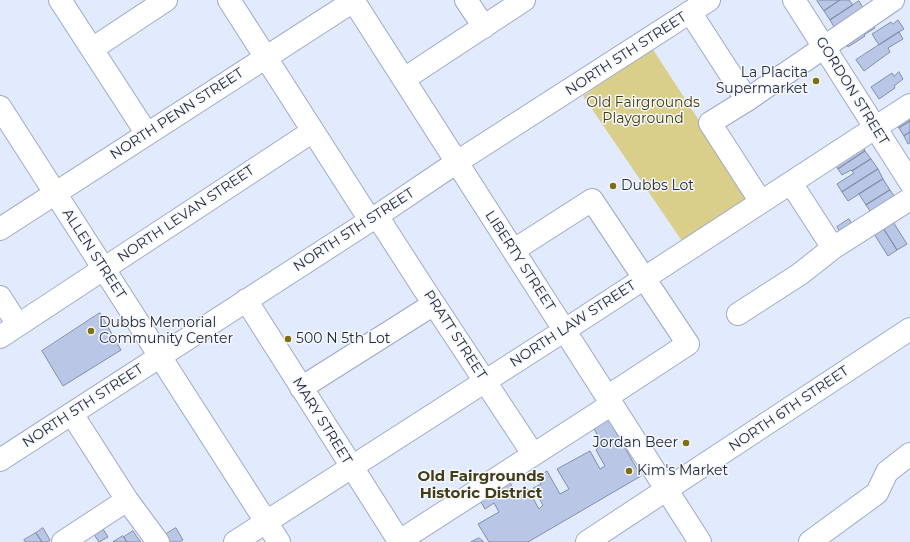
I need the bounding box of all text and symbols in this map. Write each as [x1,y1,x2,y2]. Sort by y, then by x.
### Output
street label: NORTH 5TH STREET [563,9,689,99]
street label: GORDON STREET [812,34,892,148]
street label: NORTH PENN STREET [107,65,247,163]
place label: La Placita Supermarket [716,65,808,98]
marker: La Placita Supermarket [811,76,821,86]
park label: Old Fairgrounds Playground [586,95,700,128]
street label: NORTH LEVAN STREET [114,162,258,266]
place label: Dubbs Lot [621,178,694,194]
marker: Dubbs Lot [608,181,618,191]
street label: NORTH 5TH STREET [291,185,417,275]
street label: ALLEN STREET [59,206,129,302]
street label: LIBERTY STREET [481,208,559,314]
street label: NORTH LAW STREET [507,277,639,371]
street label: PRATT STREET [420,287,490,383]
place label: Dubbs Memorial Community Center [99,315,233,348]
marker: Dubbs Memorial Community Center [86,326,96,336]
place label: 500 N 5th Lot [296,331,391,347]
marker: 500 N 5th Lot [283,334,293,344]
street label: NORTH 5TH STREET [20,361,146,451]
street label: NORTH 6TH STREET [726,363,852,455]
street label: MARY STREET [289,374,355,468]
place label: Jordan Beer [593,435,678,451]
marker: Jordan Beer [681,438,691,448]
place label: Kim's Market [637,463,728,479]
marker: Kim's Market [624,466,634,476]
district label: Old Fairgrounds Historic District [417,468,545,503]

